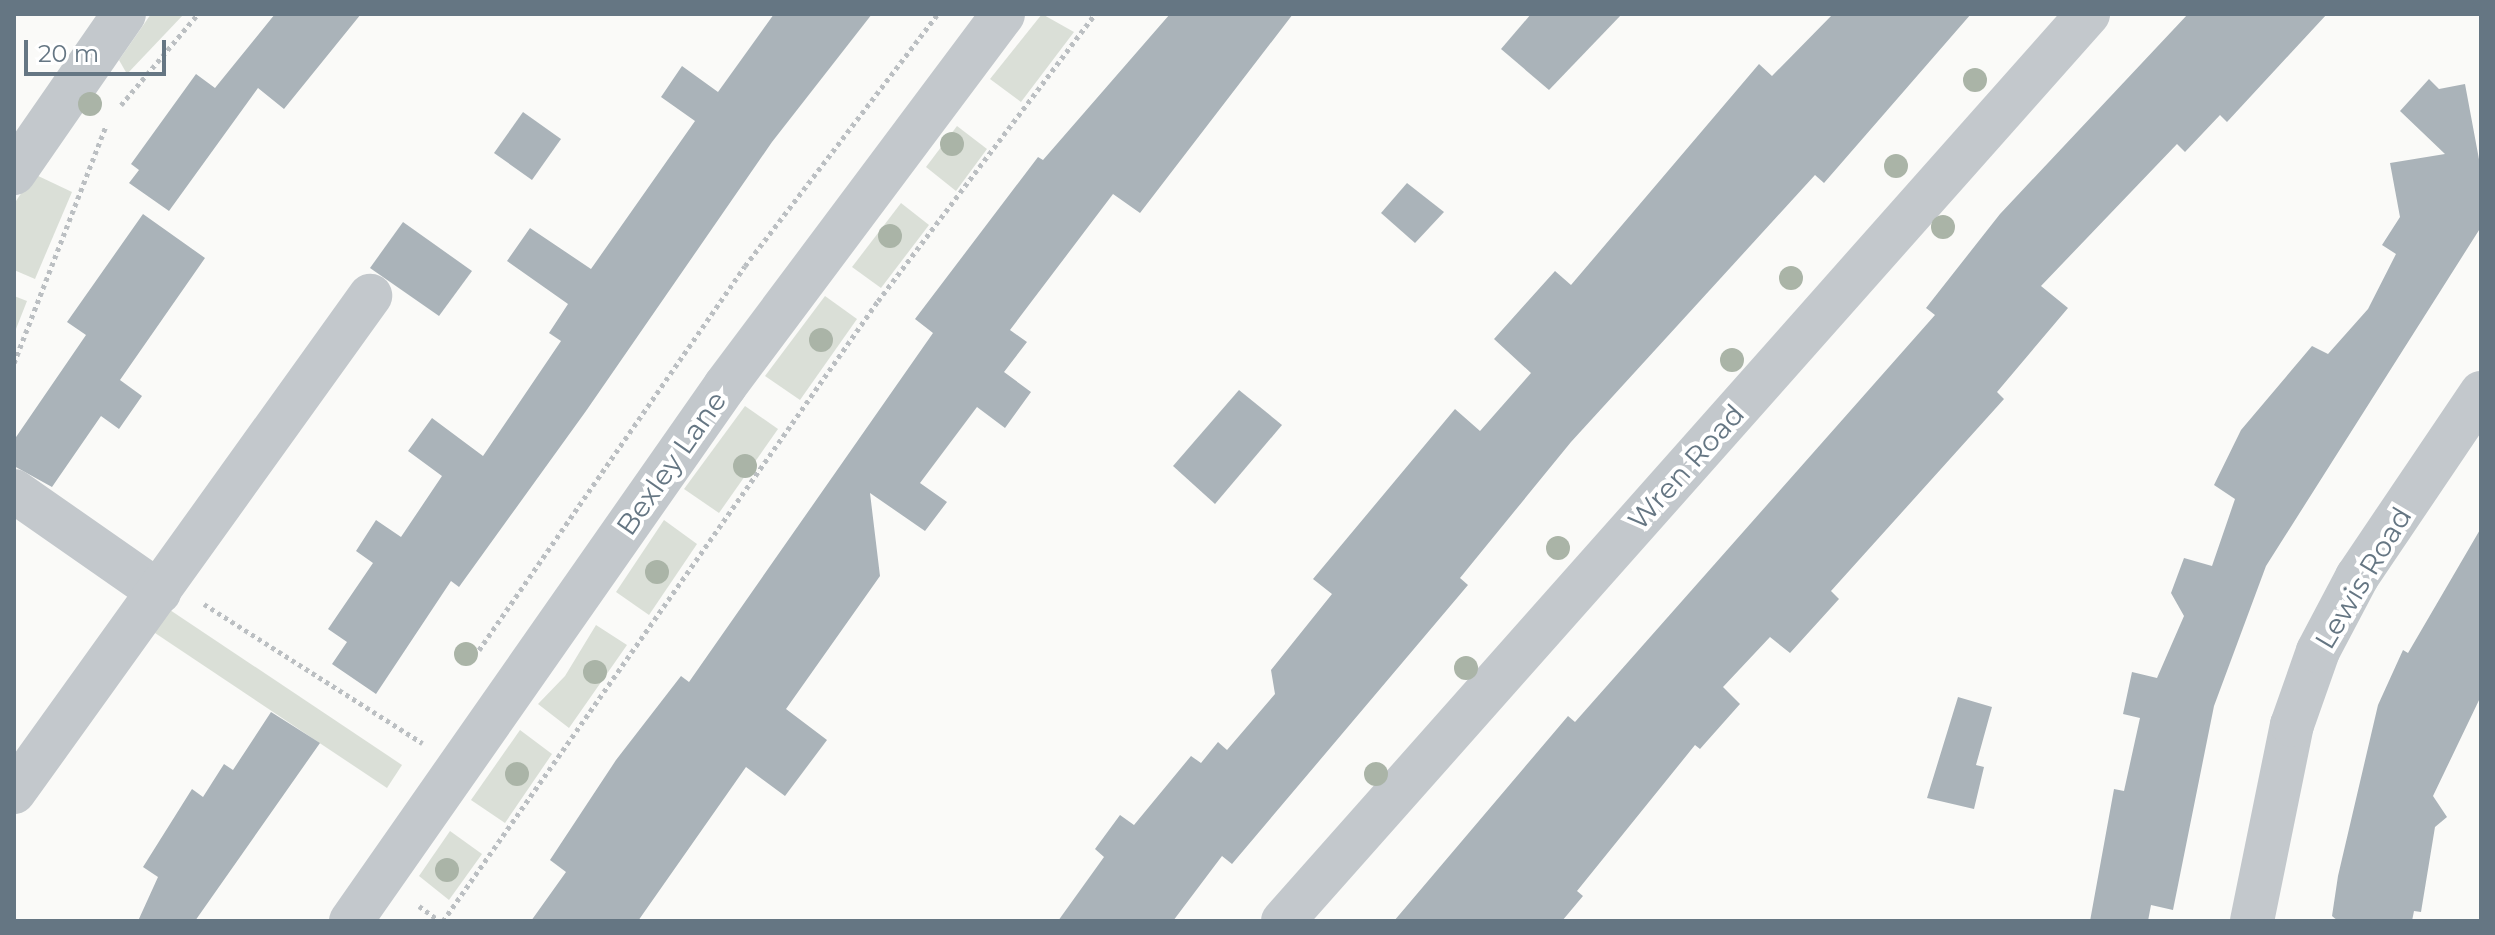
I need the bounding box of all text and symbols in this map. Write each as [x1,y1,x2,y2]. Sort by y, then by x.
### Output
scale bar [28,24,170,74]
text: 20 m [38,39,99,68]
street label: Bexley Lane [609,384,733,542]
street label: Wren Road [1621,397,1751,537]
street label: Lewis Road [2308,501,2418,655]

